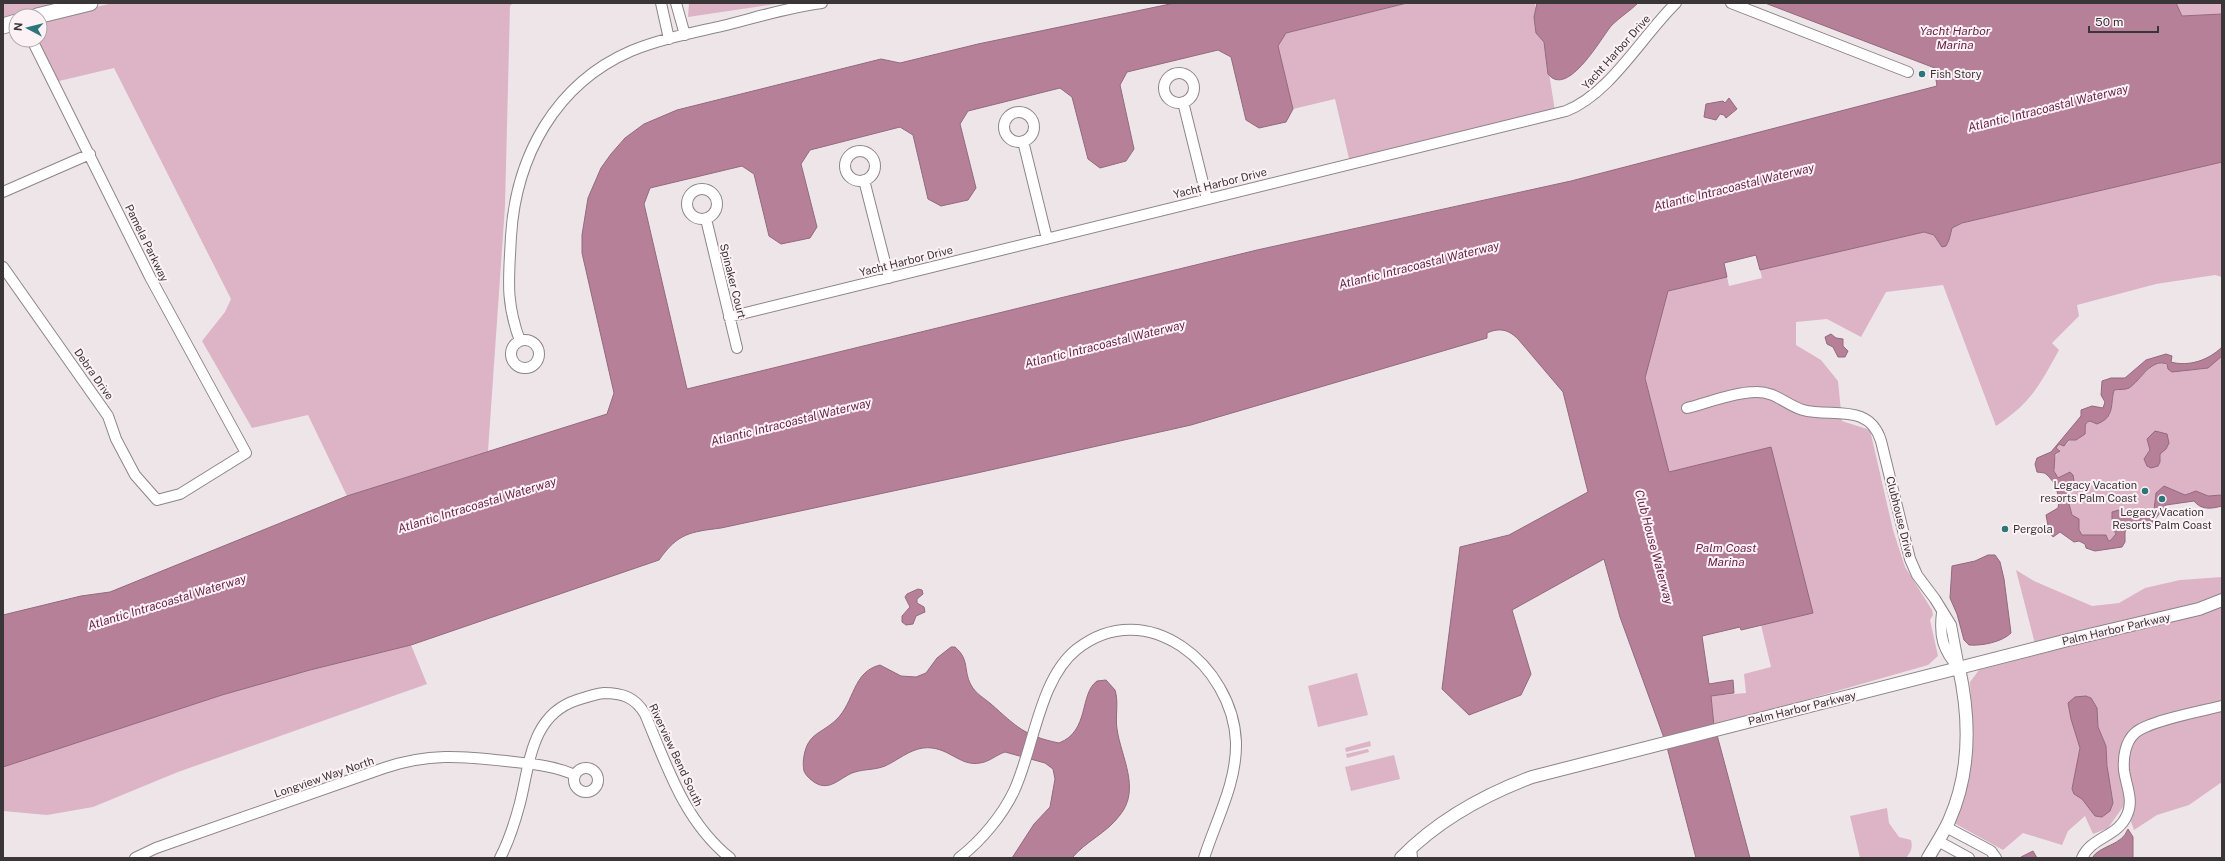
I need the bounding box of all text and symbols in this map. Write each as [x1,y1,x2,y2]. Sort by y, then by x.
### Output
north arrow [8,8,48,48]
scale bar [2089,8,2158,34]
street label: Yacht Harbor Drive [1579,12,1653,92]
text: 50 m [2095,15,2123,29]
text: N [12,22,25,32]
water label: Yacht Harbor Marina [1920,24,1991,52]
place label: Fish Story [1930,68,1982,80]
marker: Fish Story [1917,69,1927,79]
water label: Atlantic Intracoastal Waterway [1966,81,2131,135]
water label: Atlantic Intracoastal Waterway [1652,160,1817,214]
street label: Yacht Harbor Drive [1172,166,1268,200]
street label: Pamela Parkway [123,202,171,284]
water label: Atlantic Intracoastal Waterway [1337,238,1502,292]
street label: Spinaker Court [718,242,748,320]
street label: Yacht Harbor Drive [858,244,954,278]
water label: Atlantic Intracoastal Waterway [1023,317,1188,371]
street label: Debra Drive [72,346,116,402]
water label: Atlantic Intracoastal Waterway [709,395,874,449]
water label: Atlantic Intracoastal Waterway [396,474,559,536]
street label: Clubhouse Drive [1884,475,1916,559]
place label: Legacy Vacation resorts Palm Coast [2040,479,2137,504]
marker: Legacy Vacation resorts Palm Coast [2140,486,2150,496]
water label: Club House Waterway [1632,488,1676,607]
marker: Legacy Vacation Resorts Palm Coast [2157,494,2167,504]
place label: Legacy Vacation Resorts Palm Coast [2112,506,2212,531]
place label: Pergola [2013,523,2053,535]
marker: Pergola [2000,524,2010,534]
water label: Palm Coast Marina [1696,541,1757,569]
water label: Atlantic Intracoastal Waterway [86,571,249,633]
street label: Palm Harbor Parkway [2061,611,2171,647]
street label: Palm Harbor Parkway [1747,689,1857,727]
street label: Riverview Bend South [647,702,705,808]
street label: Longview Way North [273,754,375,800]

